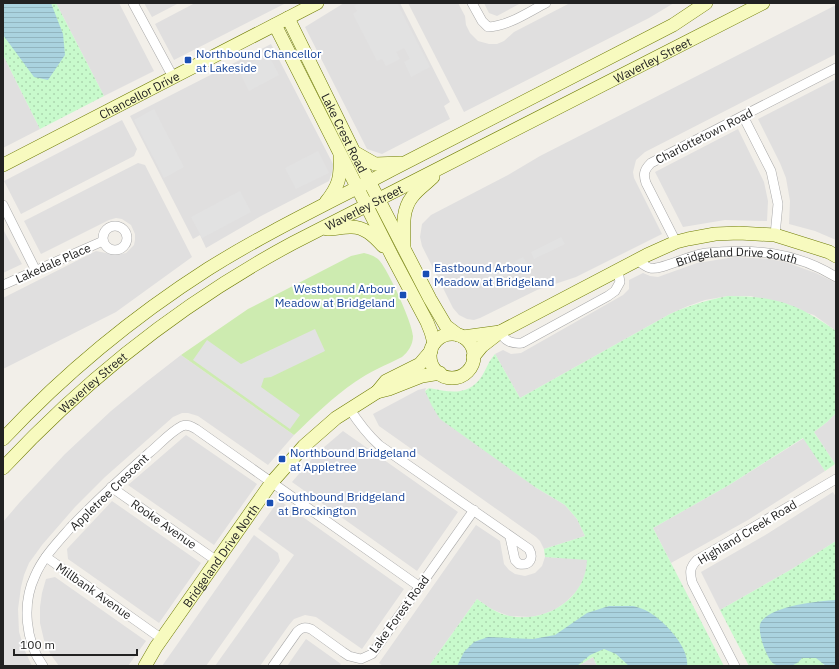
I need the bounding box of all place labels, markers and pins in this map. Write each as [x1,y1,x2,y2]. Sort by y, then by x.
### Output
place label: Northbound Chancellor at Lakeside [196,46,322,75]
marker: Northbound Chancellor at Lakeside [183,55,193,65]
place label: Eastbound Arbour Meadow at Bridgeland [434,260,554,289]
marker: Eastbound Arbour Meadow at Bridgeland [421,269,431,279]
place label: Westbound Arbour Meadow at Bridgeland [275,281,396,310]
marker: Westbound Arbour Meadow at Bridgeland [398,290,408,300]
place label: Northbound Bridgeland at Appletree [290,445,416,474]
marker: Northbound Bridgeland at Appletree [277,454,287,464]
place label: Southbound Bridgeland at Brockington [278,489,405,518]
marker: Southbound Bridgeland at Brockington [265,498,275,508]

